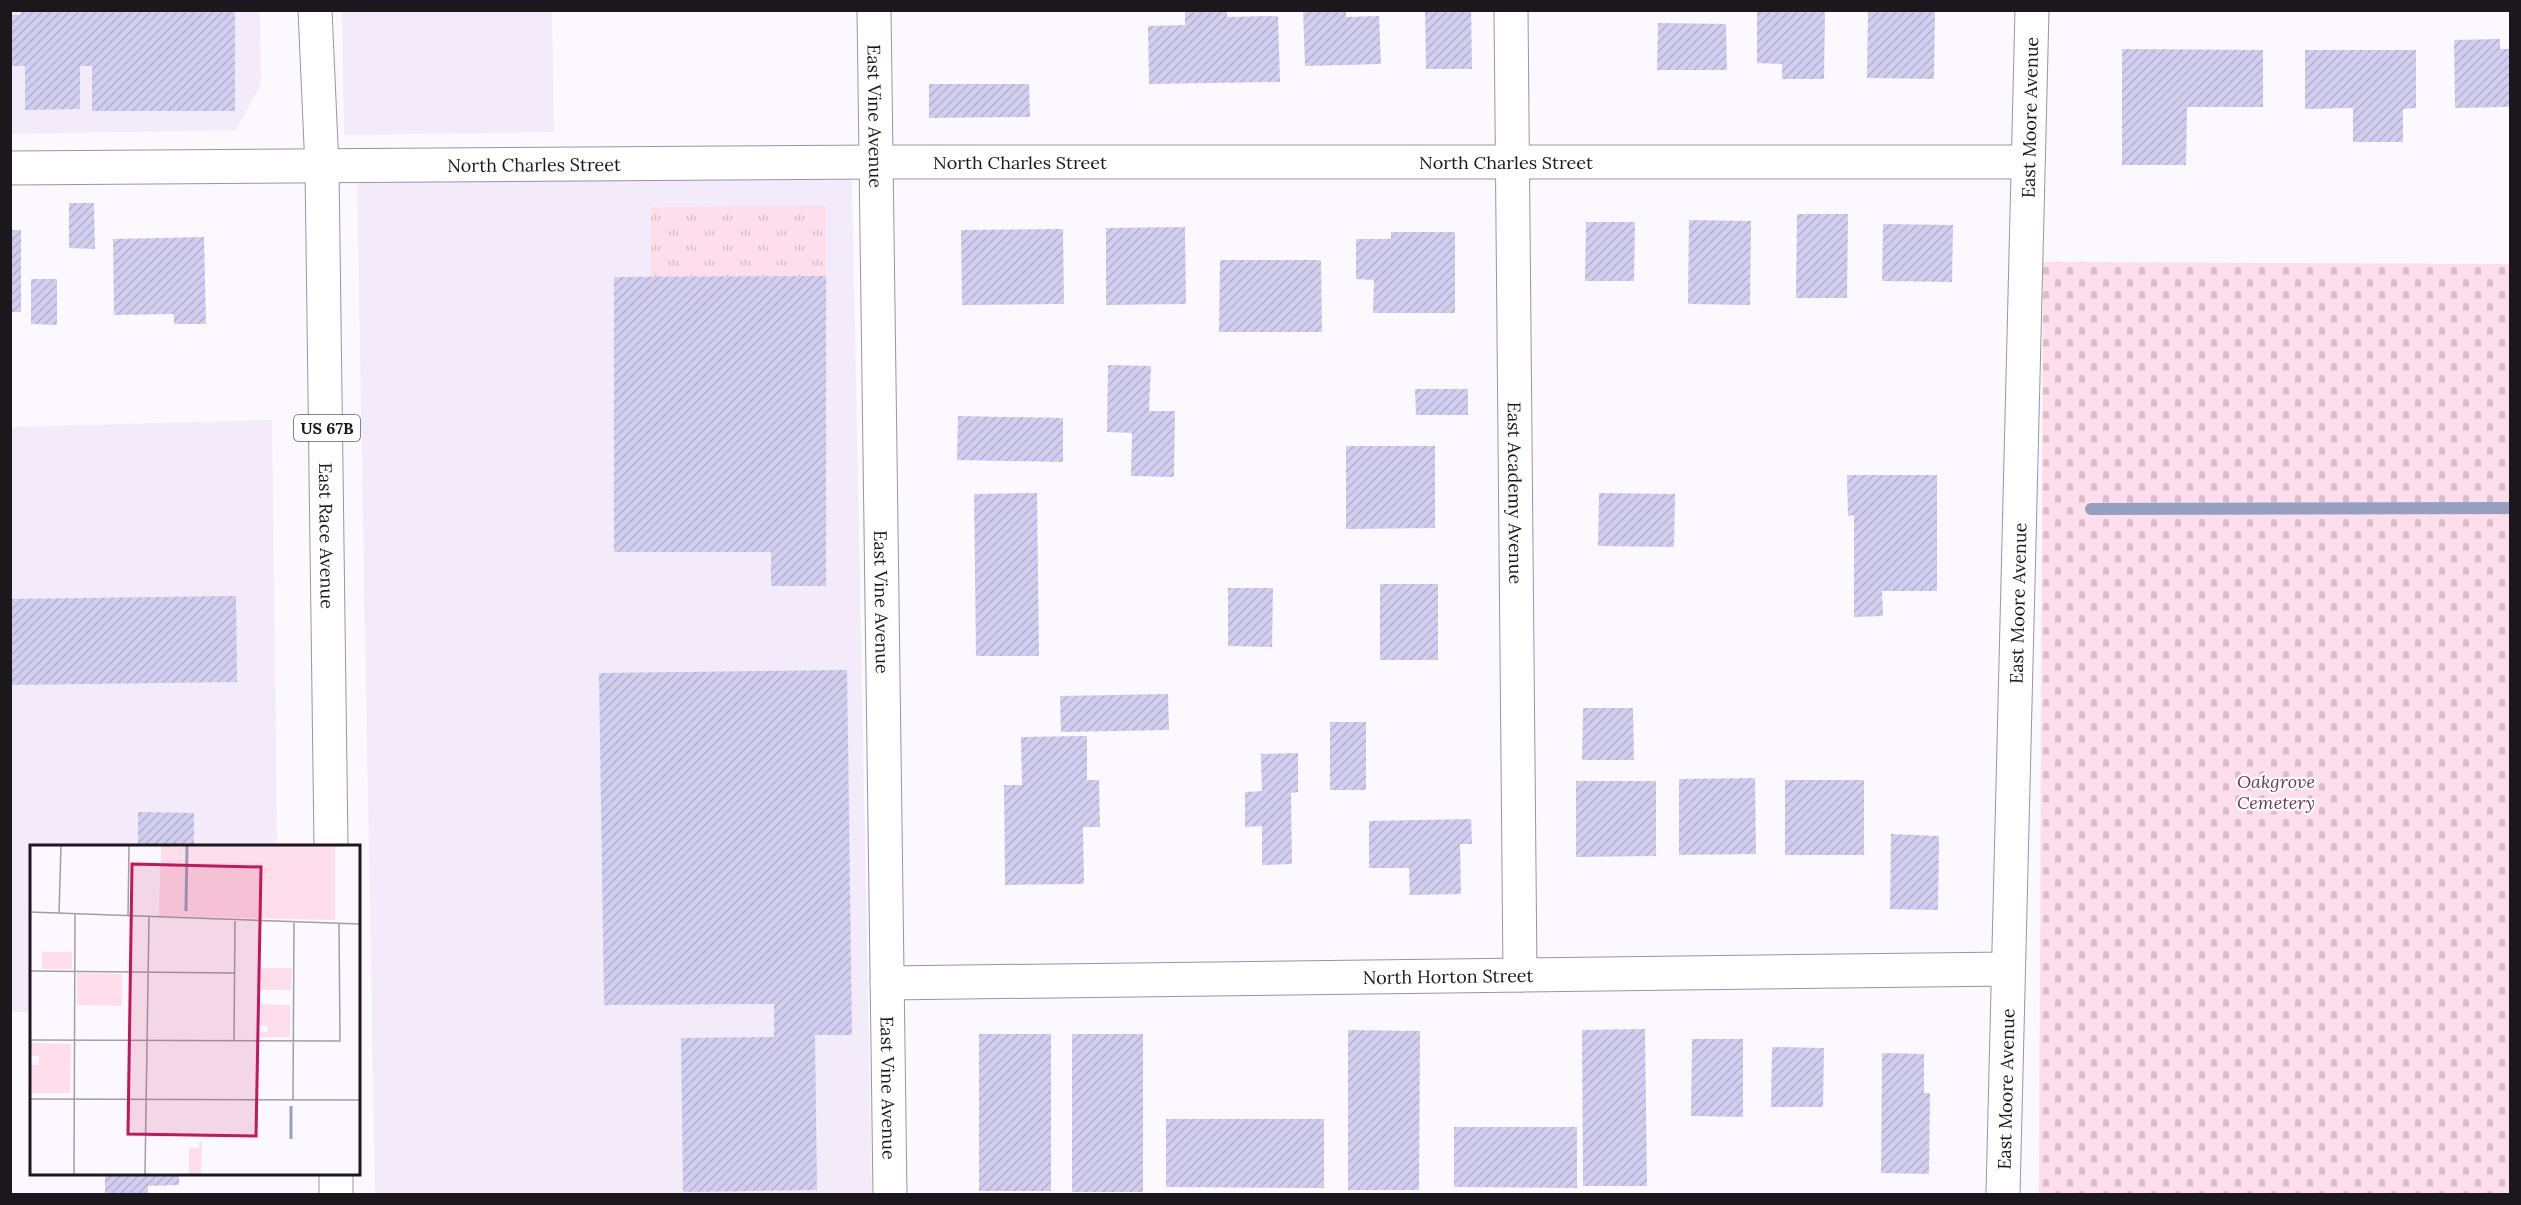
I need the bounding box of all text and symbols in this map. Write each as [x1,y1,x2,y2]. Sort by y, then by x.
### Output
street label: East Moore Avenue [2016,36,2043,198]
street label: East Vine Avenue [863,44,888,188]
street label: North Charles Street [933,151,1107,174]
street label: North Charles Street [1419,151,1593,174]
street label: North Charles Street [447,152,621,176]
street label: East Academy Avenue [1503,402,1528,585]
road number: US 67B [294,415,360,441]
street label: East Race Avenue [314,463,339,609]
street label: East Moore Avenue [2004,522,2031,684]
street label: East Vine Avenue [870,530,894,674]
park label: Oakgrove Cemetery [2237,770,2315,814]
inset map [30,845,360,1175]
street label: North Horton Street [1362,963,1534,989]
street label: East Moore Avenue [1992,1008,2019,1170]
street label: East Vine Avenue [876,1016,901,1160]

